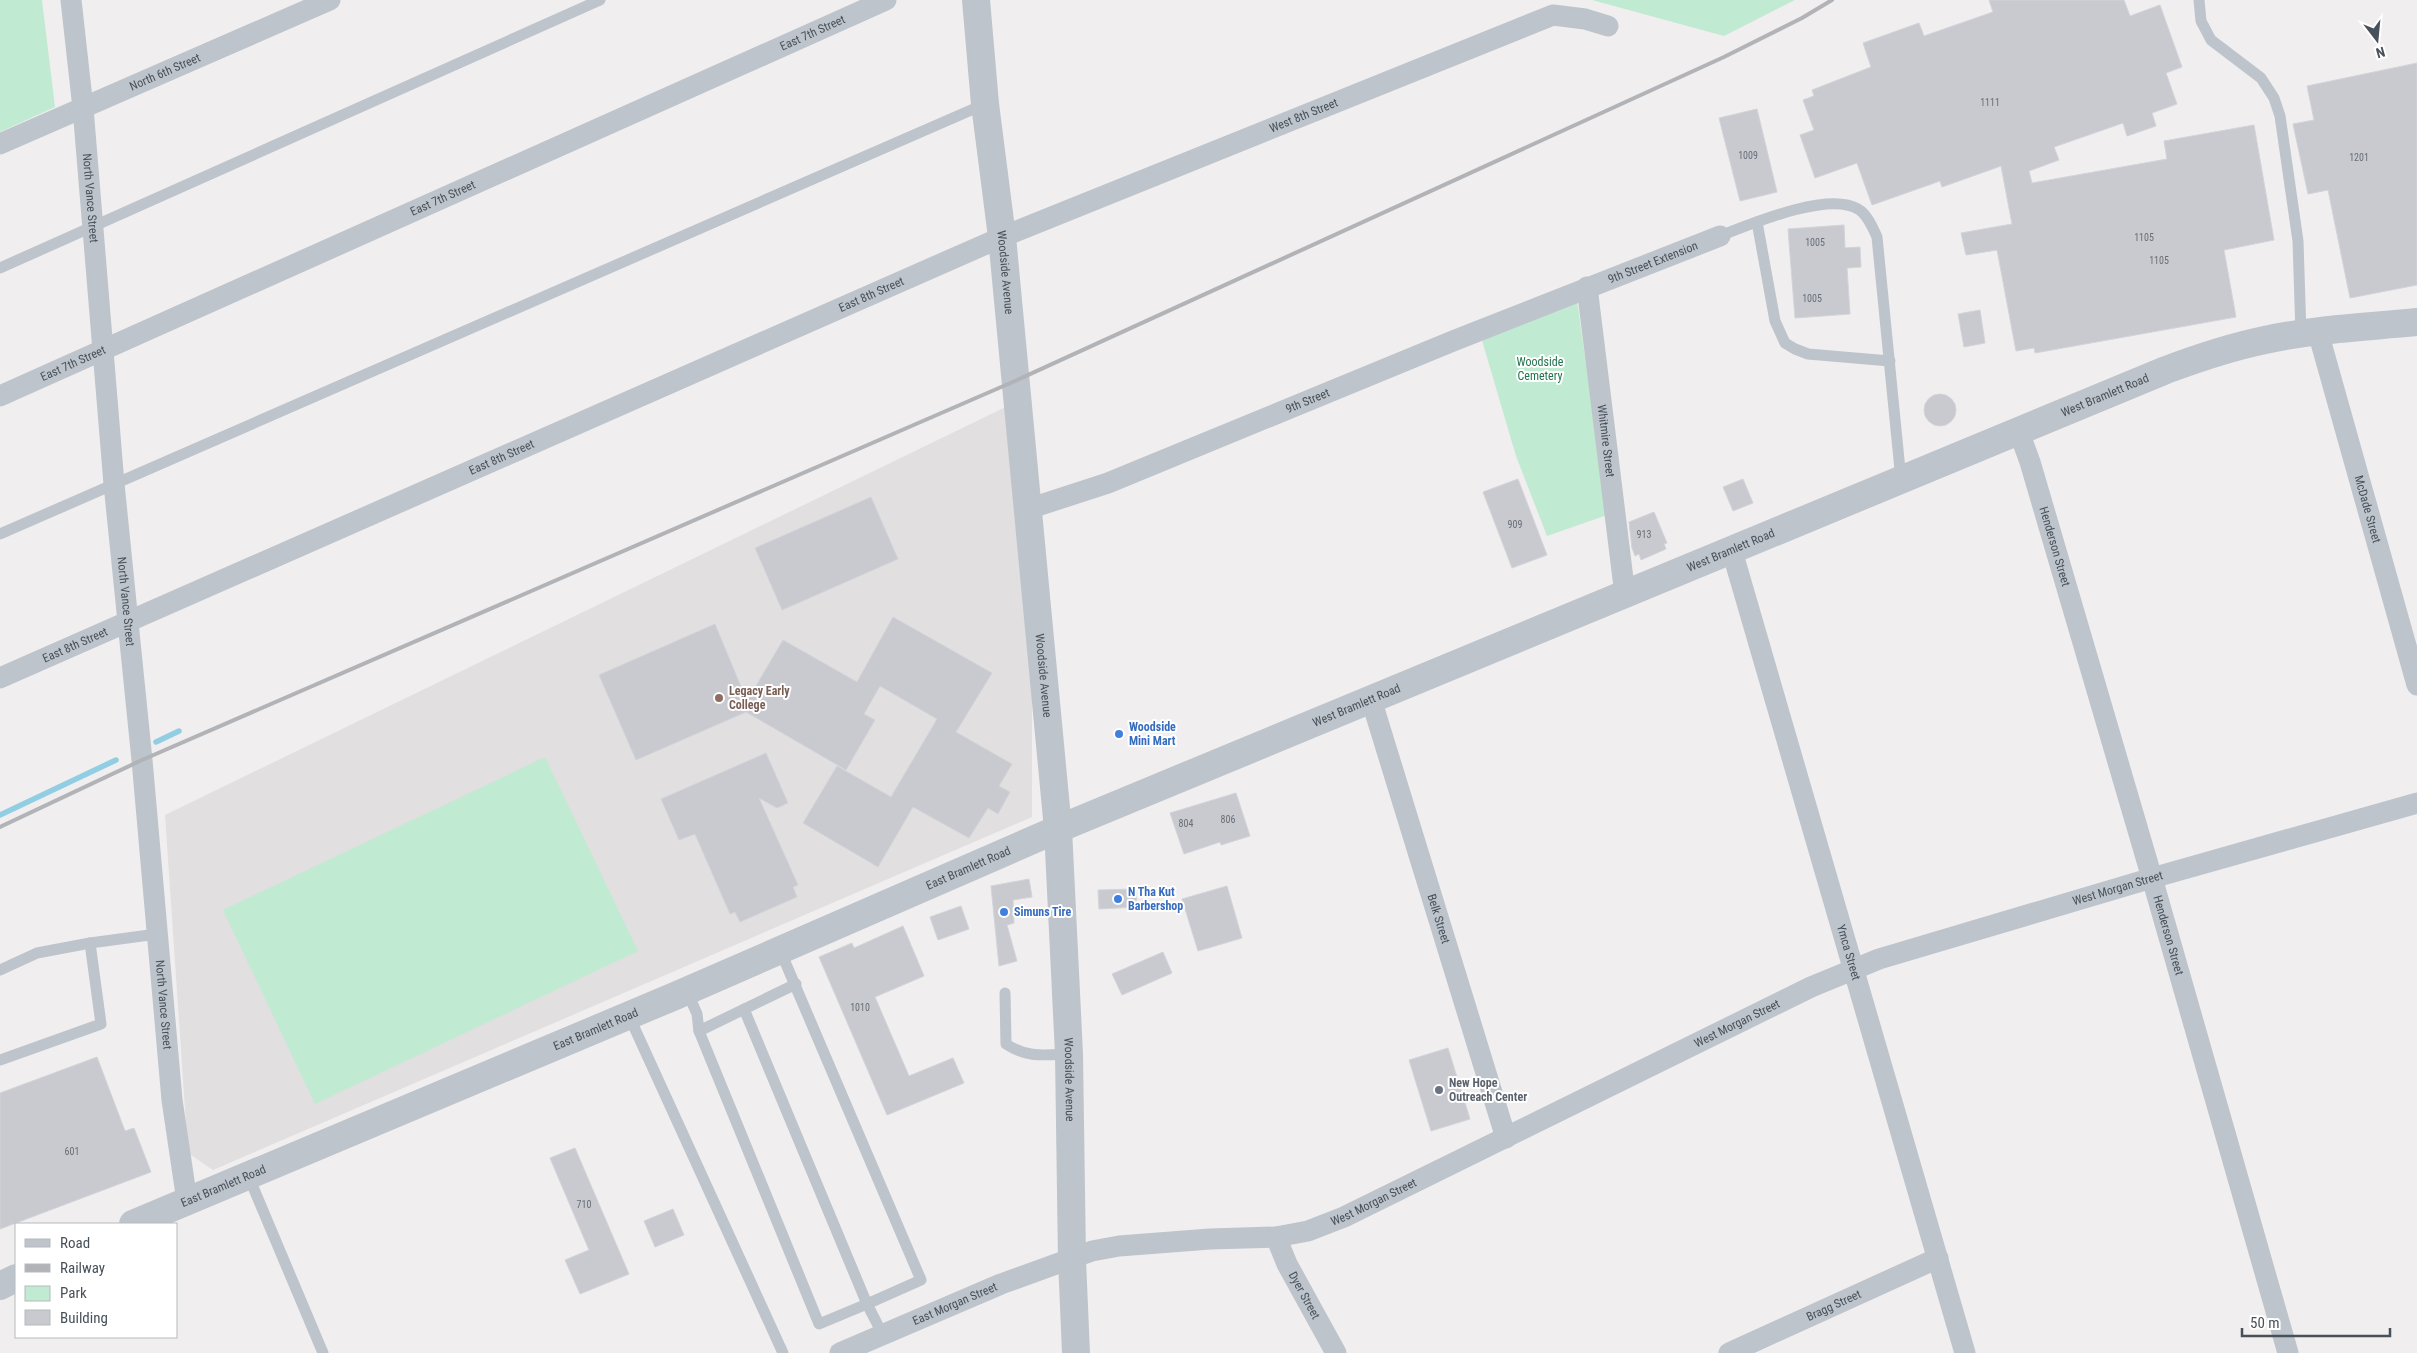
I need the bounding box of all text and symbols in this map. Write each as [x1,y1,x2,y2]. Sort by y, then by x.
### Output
street label: East 7th Street [778,12,848,53]
north arrow [2352,15,2402,65]
text: N [2374,44,2387,61]
street label: North 6th Street [127,50,203,94]
street label: West 8th Street [1267,95,1340,136]
house number: 1111 [1980,97,2000,108]
house number: 1009 [1738,150,1758,161]
house number: 1201 [2349,152,2369,163]
street label: North Vance Street [80,153,101,244]
street label: East 7th Street [408,177,478,219]
street label: Woodside Avenue [994,230,1016,315]
house number: 1105 [2134,232,2154,243]
house number: 1005 [1805,237,1825,248]
street label: 9th Street Extension [1606,238,1700,286]
house number: 1105 [2149,255,2169,266]
street label: East 8th Street [837,274,906,315]
house number: 1005 [1802,293,1822,304]
street label: East 7th Street [38,343,108,384]
park label: Woodside Cemetery [1517,355,1564,383]
street label: West Bramlett Road [2059,371,2151,420]
street label: 9th Street [1284,385,1332,416]
street label: Whitmire Street [1595,404,1617,478]
street label: East 8th Street [467,437,537,478]
street label: McDade Street [2352,474,2384,545]
street label: Henderson Street [2036,505,2073,588]
house number: 909 [1508,519,1522,530]
street label: West Bramlett Road [1685,526,1777,575]
house number: 913 [1637,529,1651,540]
street label: North Vance Street [114,556,137,647]
street label: East 8th Street [40,624,110,665]
street label: Woodside Avenue [1033,633,1054,718]
street label: West Bramlett Road [1311,681,1403,730]
place label: Legacy Early College [729,684,790,712]
marker: Legacy Early College [713,692,725,704]
place label: Woodside Mini Mart [1129,720,1176,748]
marker: Woodside Mini Mart [1113,728,1125,740]
house number: 806 [1221,814,1235,825]
house number: 804 [1179,818,1193,829]
street label: East Bramlett Road [924,844,1013,893]
street label: West Morgan Street [2071,868,2165,908]
place label: N Tha Kut Barbershop [1128,885,1183,913]
street label: Belk Street [1424,892,1453,946]
marker: N Tha Kut Barbershop [1112,893,1124,905]
street label: Henderson Street [2150,894,2187,977]
place label: Simuns Tire [1014,905,1071,919]
marker: Simuns Tire [998,906,1010,918]
street label: Ymca Street [1834,923,1863,982]
street label: North Vance Street [153,959,175,1050]
street label: West Morgan Street [1692,996,1782,1050]
house number: 1010 [850,1002,870,1013]
street label: East Bramlett Road [551,1005,640,1053]
street label: Woodside Avenue [1061,1037,1077,1122]
place label: New Hope Outreach Center [1449,1076,1527,1104]
marker: New Hope Outreach Center [1433,1084,1445,1096]
house number: 601 [65,1146,79,1157]
street label: East Bramlett Road [179,1162,268,1210]
street label: West Morgan Street [1329,1175,1419,1228]
house number: 710 [577,1199,591,1210]
legend [15,1223,178,1338]
text: Road [60,1234,90,1252]
text: Railway [60,1259,105,1277]
street label: Dyer Street [1286,1269,1323,1322]
street label: East Morgan Street [911,1279,1000,1328]
text: Park [60,1284,87,1302]
street label: Bragg Street [1804,1287,1864,1324]
scale bar [2242,1306,2390,1338]
text: Building [60,1309,108,1327]
text: 50 m [2250,1314,2280,1332]

